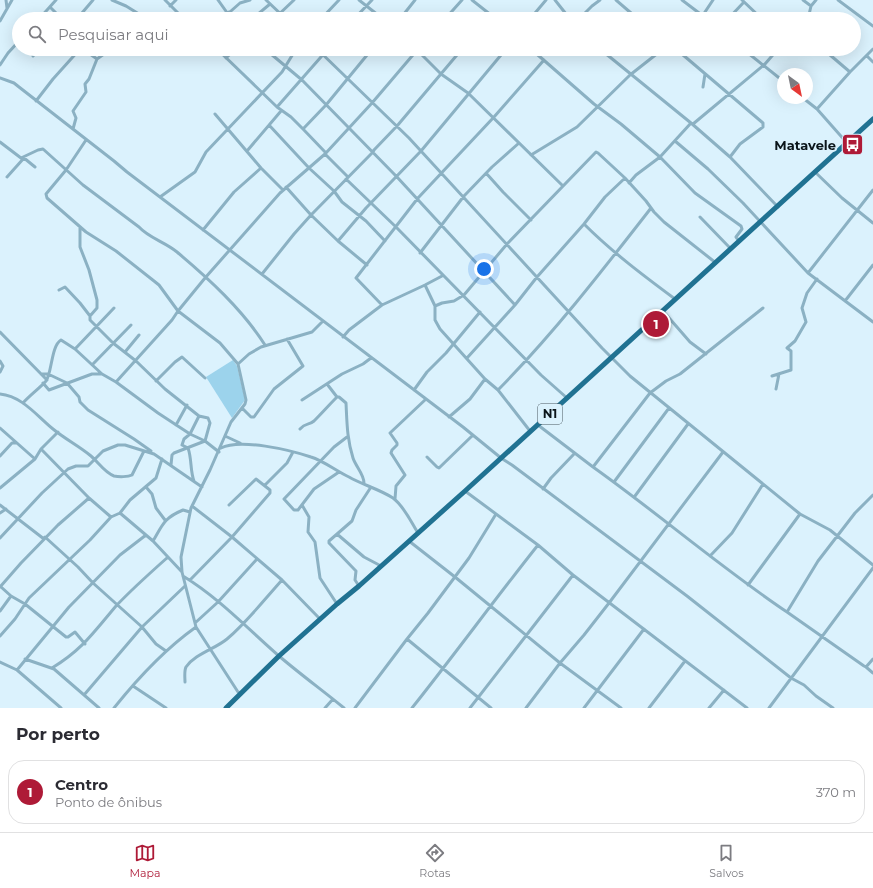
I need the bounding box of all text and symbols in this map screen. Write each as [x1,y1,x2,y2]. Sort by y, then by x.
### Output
search box [12,12,861,56]
icon: search [26,23,48,45]
text: Pesquisar aqui [58,25,169,44]
north arrow [777,68,813,104]
bus stop icon: Matavele [839,132,865,158]
place label: Matavele [774,137,836,153]
your location [474,259,494,279]
pin: 1 [643,309,669,339]
road number: N1 [538,404,562,424]
text: Por perto [16,724,100,744]
text: Centro [55,775,108,794]
text: 1 [27,784,33,800]
text: 370 m [816,784,856,800]
text: Ponto de ônibus [55,794,162,810]
tab: Mapa [129,842,160,880]
tab: Rotas [419,842,450,880]
tab: Salvos [709,842,744,880]

